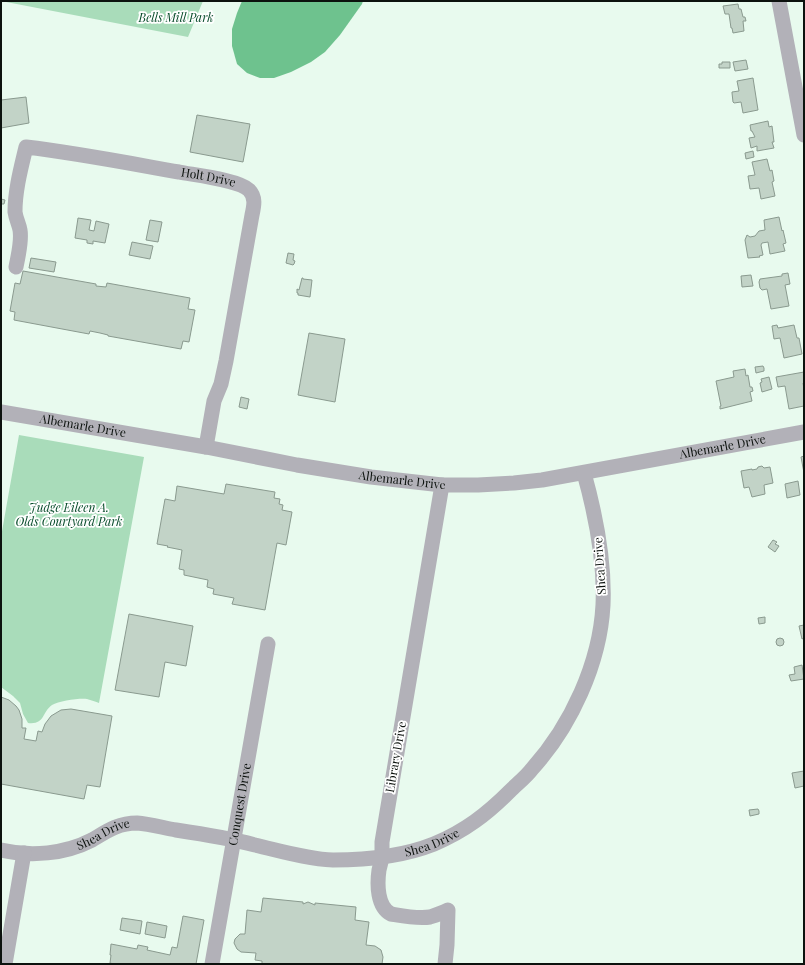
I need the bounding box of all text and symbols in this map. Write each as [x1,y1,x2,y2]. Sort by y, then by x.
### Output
park label: Bells Mill Park [138,9,213,25]
street label: Holt Drive [180,164,238,190]
street label: Albemarle Drive [38,410,127,440]
street label: Albemarle Drive [677,430,767,462]
street label: Albemarle Drive [357,466,446,492]
park label: Judge Eileen A. Olds Courtyard Park [15,499,123,529]
street label: Shea Drive [589,537,609,595]
street label: Library Drive [381,720,409,794]
street label: Conquest Drive [224,762,254,847]
street label: Shea Drive [74,814,131,853]
street label: Shea Drive [403,824,462,860]

